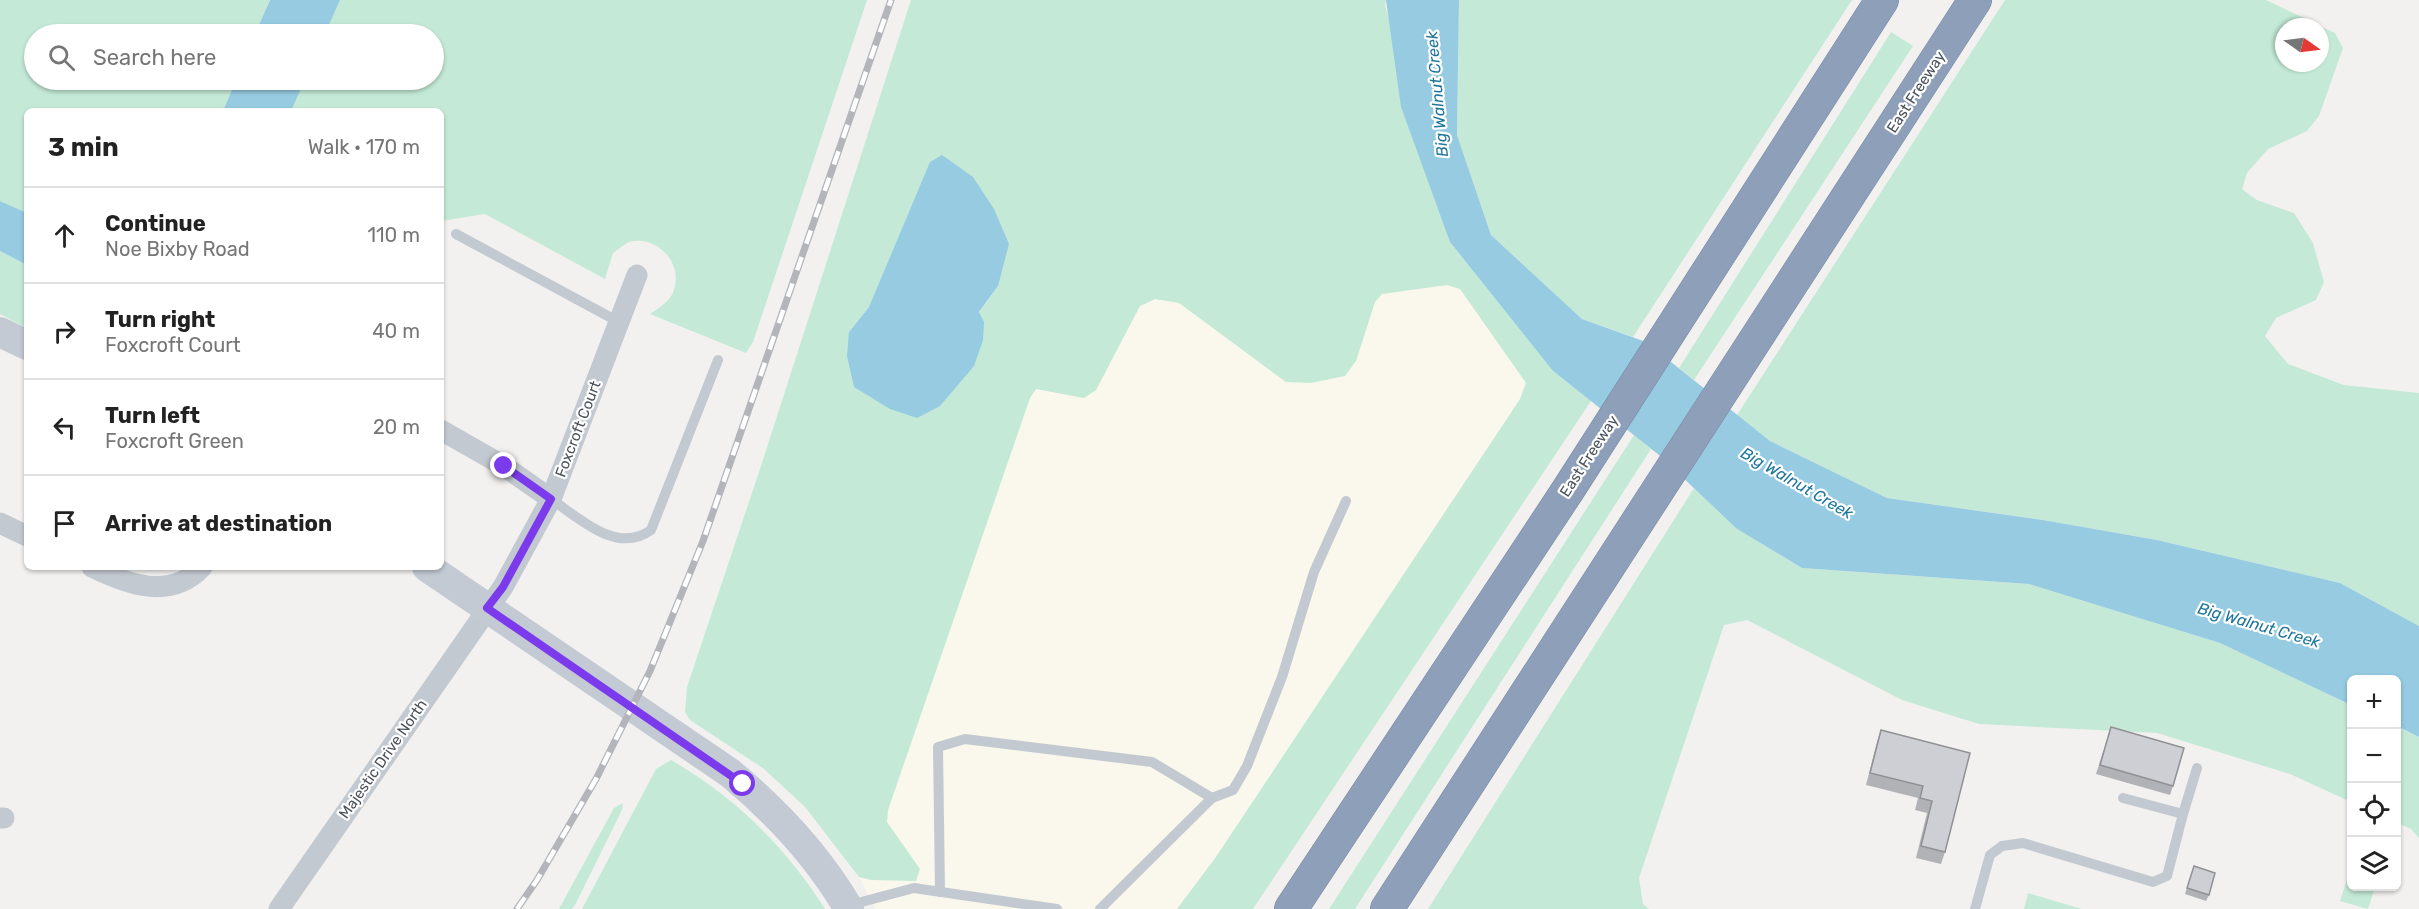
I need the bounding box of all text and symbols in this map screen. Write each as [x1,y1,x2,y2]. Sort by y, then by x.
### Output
north arrow [2275,18,2329,72]
search box [24,24,444,90]
water label: Big Walnut Creek [1422,30,1452,158]
icon: search [45,41,78,74]
text: Search here [93,44,216,71]
street label: East Freeway [1883,48,1949,136]
text: 3 min [48,132,119,163]
text: Walk · 170 m [308,135,420,159]
text: Continue [105,210,206,237]
icon: ahead [48,219,81,252]
text: 110 m [368,223,420,247]
text: Noe Bixby Road [105,237,250,261]
text: Turn right [105,306,215,333]
icon: right [48,315,81,348]
text: 40 m [372,319,420,343]
text: Foxcroft Court [105,333,241,357]
street label: Foxcroft Court [551,378,605,480]
text: Turn left [105,402,200,429]
icon: left [48,411,81,444]
street label: East Freeway [1556,412,1622,500]
text: 20 m [373,415,420,439]
text: Foxcroft Green [105,429,244,453]
water label: Big Walnut Creek [1738,443,1857,523]
route end [490,452,516,478]
icon: arrive [48,507,81,540]
text: Arrive at destination [105,510,332,537]
water label: Big Walnut Creek [2196,598,2323,652]
map controls [2347,675,2401,891]
button: + [2347,675,2401,729]
street label: Majestic Drive North [335,696,431,822]
button: − [2347,729,2401,783]
route start [729,770,755,796]
button: locate [2347,783,2401,837]
button: layers [2347,837,2401,891]

